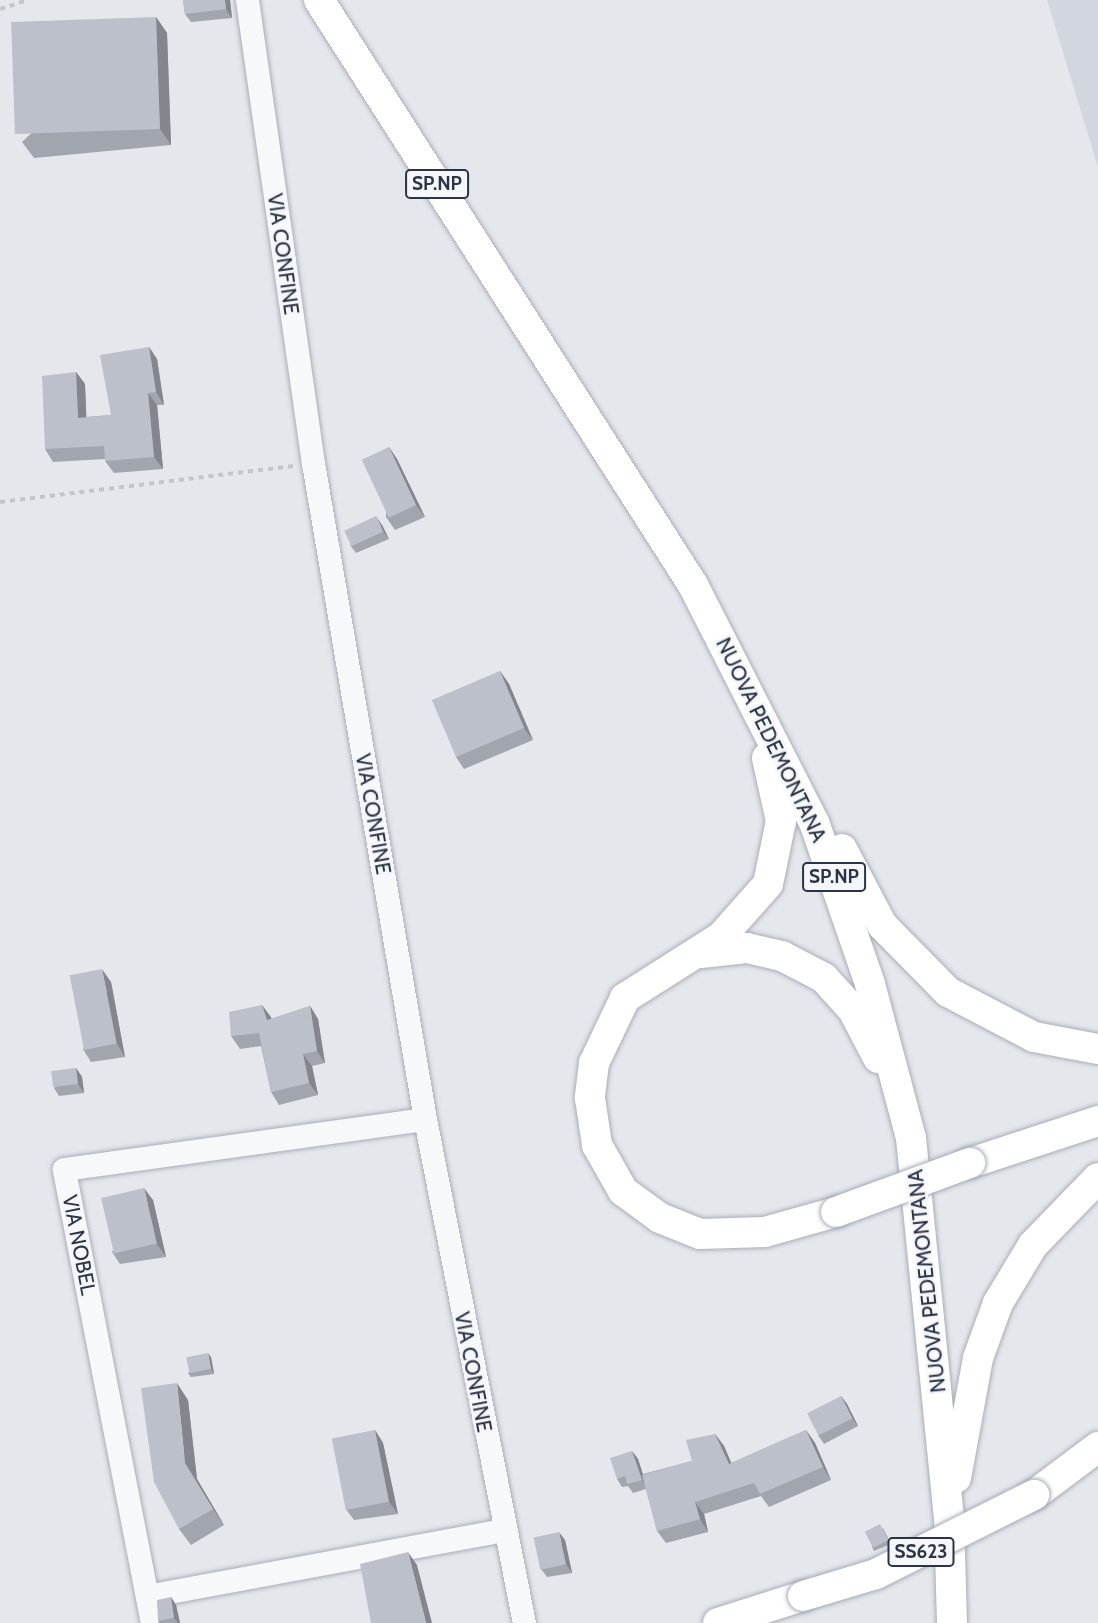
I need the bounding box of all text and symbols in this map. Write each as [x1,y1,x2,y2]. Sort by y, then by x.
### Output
road number: SP.NP [404,168,470,200]
street label: VIA CONFINE [262,192,304,316]
street label: NUOVA PEDEMONTANA [710,634,832,846]
street label: VIA CONFINE [350,752,396,876]
road number: SP.NP [801,862,867,892]
street label: NUOVA PEDEMONTANA [903,1168,951,1394]
street label: VIA NOBEL [57,1193,101,1297]
street label: VIA CONFINE [449,1310,497,1434]
road number: SS623 [886,1536,956,1568]

